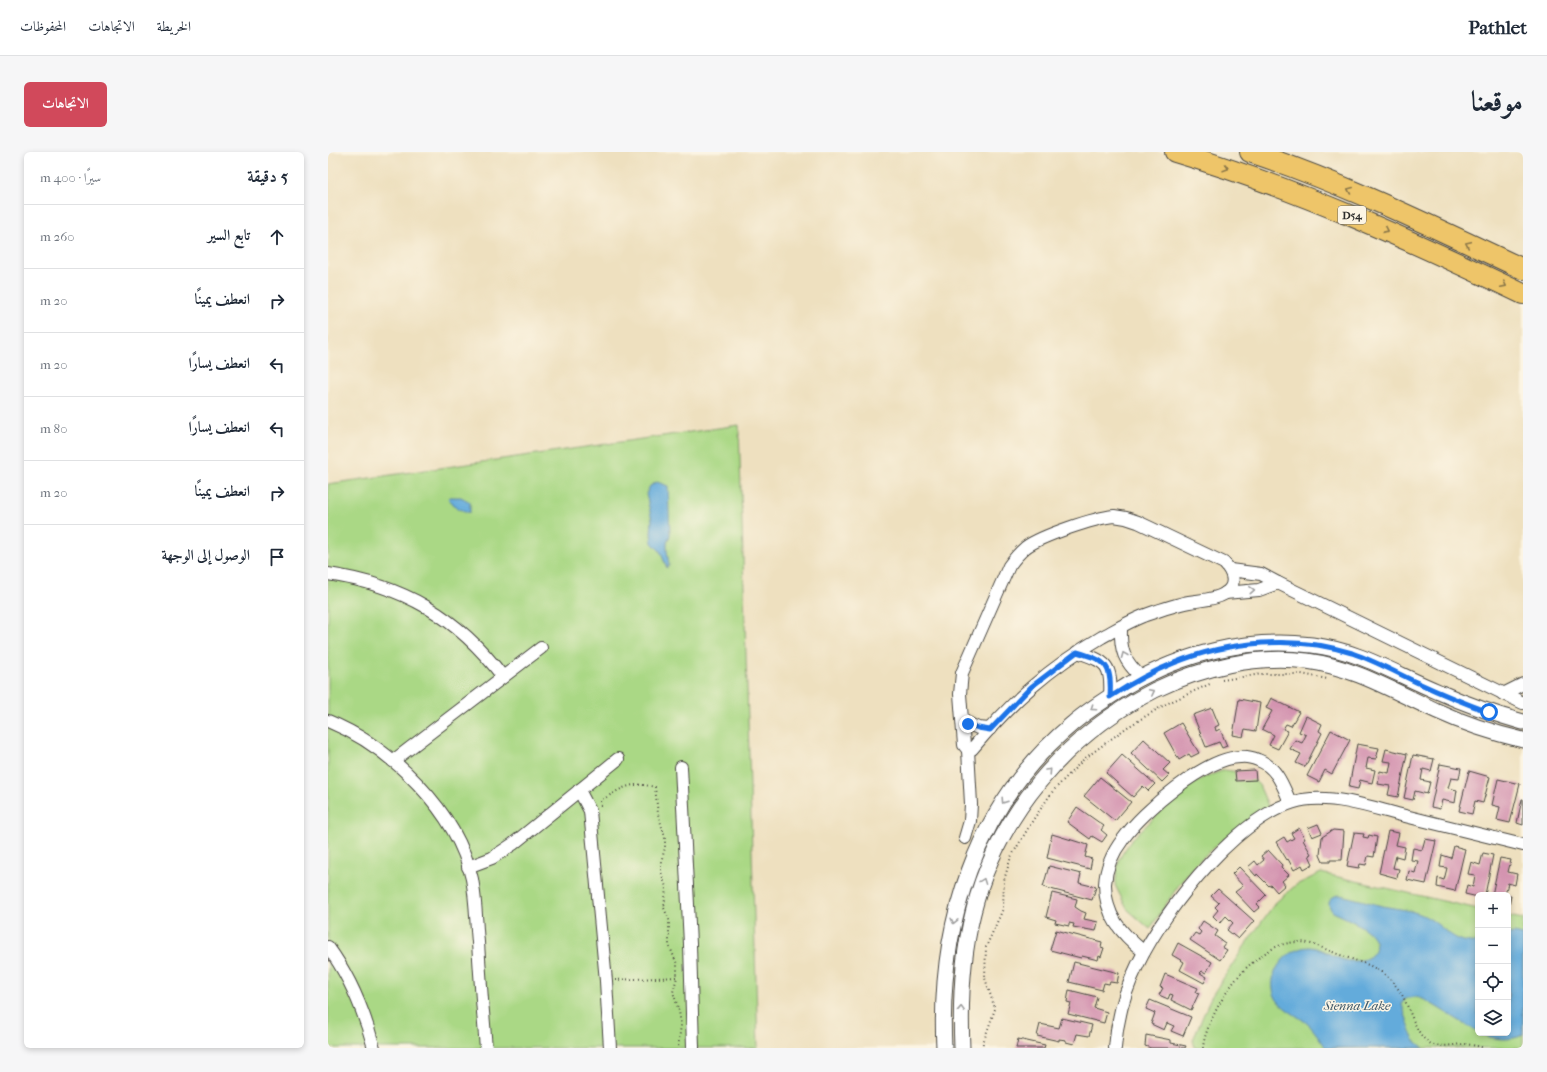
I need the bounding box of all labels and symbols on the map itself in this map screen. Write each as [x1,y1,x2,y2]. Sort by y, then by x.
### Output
one-way arrow [1222,163,1229,172]
one-way arrow [1346,186,1353,194]
road number: D54 [1338,206,1366,224]
one-way arrow [1382,225,1390,233]
one-way arrow [1465,240,1472,248]
one-way arrow [1500,280,1507,288]
one-way arrow [1249,586,1255,595]
one-way arrow [1121,651,1129,658]
one-way arrow [1148,689,1155,697]
one-way arrow [1090,703,1097,711]
route start [1480,703,1498,721]
route end [959,715,977,733]
one-way arrow [1044,768,1051,775]
one-way arrow [1001,797,1008,804]
one-way arrow [978,878,986,885]
one-way arrow [950,917,958,924]
water label: Sienna Lake [1323,998,1391,1013]
one-way arrow [957,1006,965,1012]

